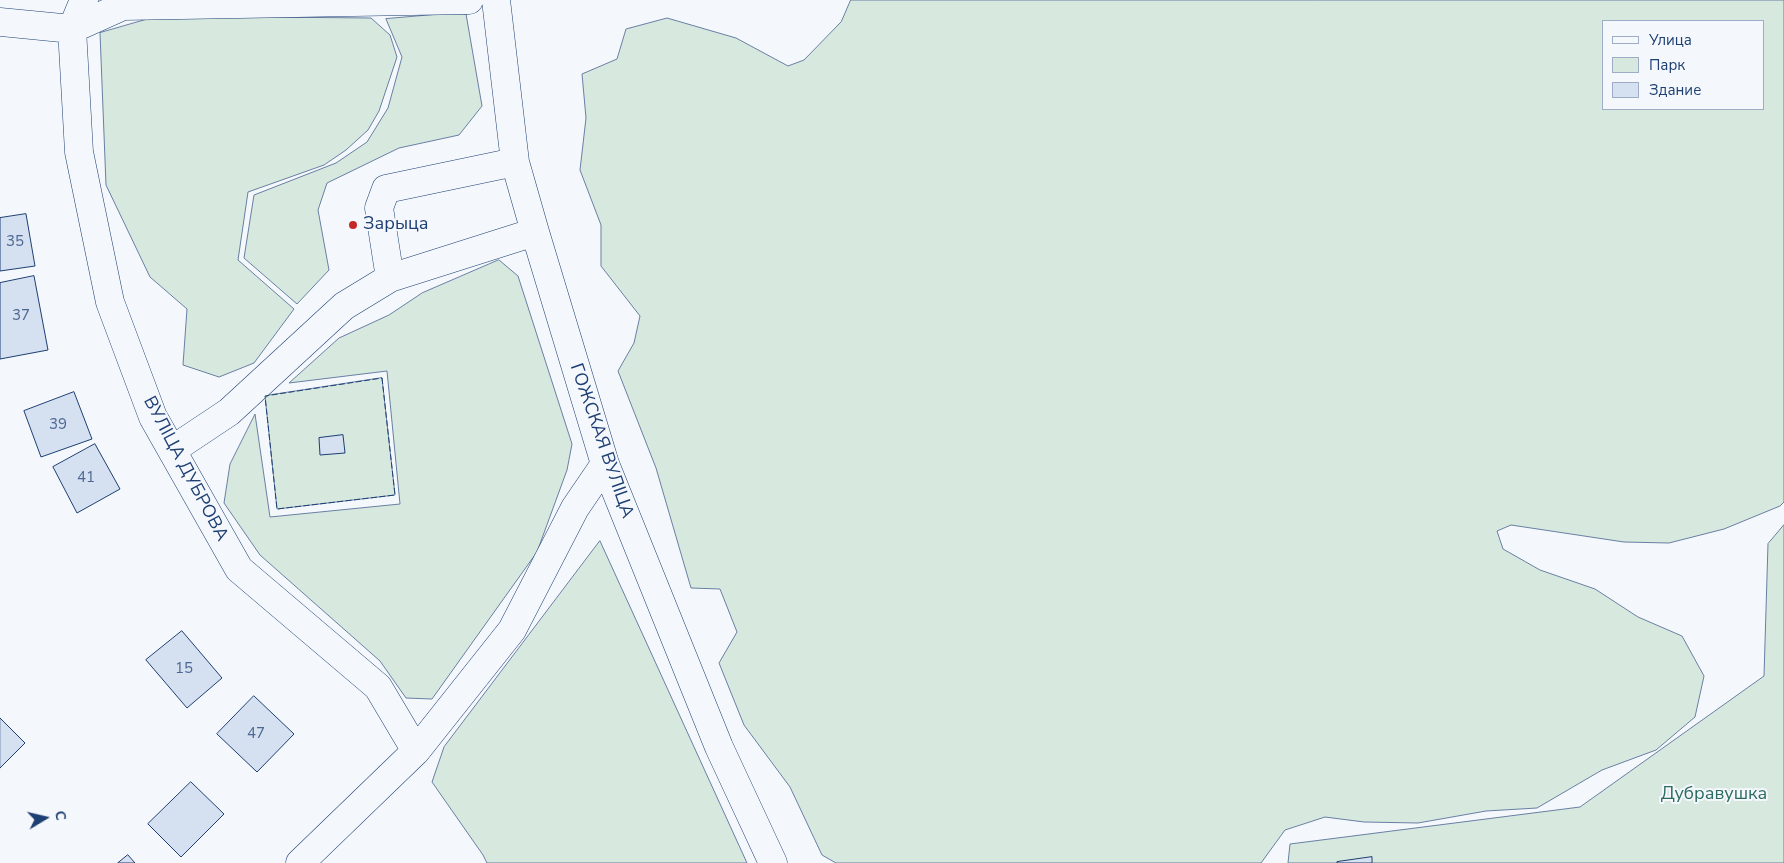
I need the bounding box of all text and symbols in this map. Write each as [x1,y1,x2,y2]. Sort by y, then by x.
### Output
legend [1602,20,1764,110]
text: Улица [1649,30,1692,50]
text: Парк [1649,55,1685,75]
text: Здание [1649,80,1701,100]
place label: Зарыца [363,214,429,236]
marker: Зарыца [347,219,359,231]
house number: 35 [6,233,24,251]
house number: 37 [12,307,30,325]
street label: ГОЖСКАЯ ВУЛІЦА [564,361,638,521]
street label: ВУЛІЦА ДУБРОВА [138,393,232,545]
house number: 39 [49,416,67,434]
house number: 41 [77,469,95,487]
house number: 15 [175,660,193,678]
house number: 47 [247,725,265,743]
park label: Дубравушка [1661,784,1767,806]
north arrow [20,793,70,843]
text: С [50,809,70,822]

